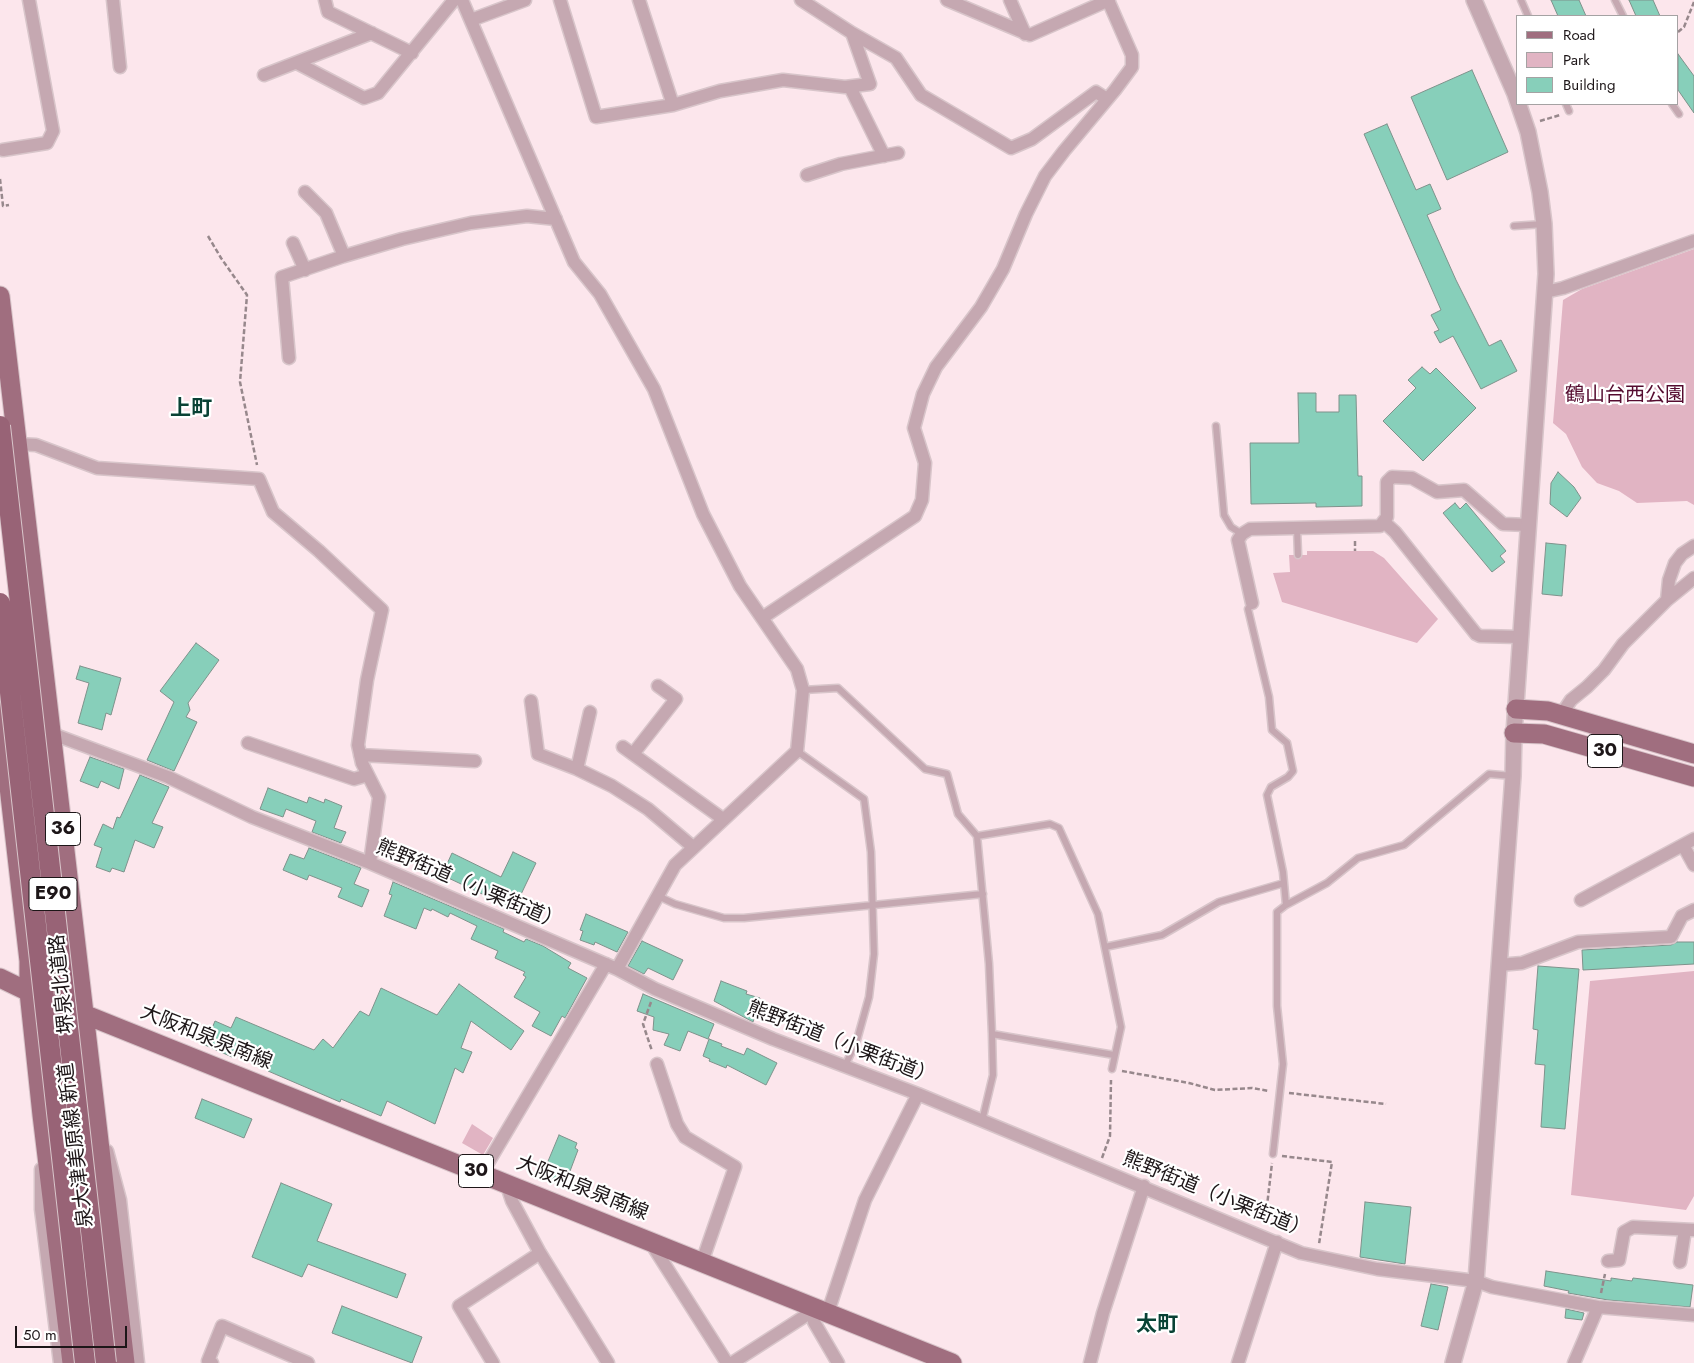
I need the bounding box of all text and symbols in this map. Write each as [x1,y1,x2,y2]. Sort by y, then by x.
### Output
legend [1516,15,1679,105]
text: Road [1563,24,1595,46]
text: Park [1563,49,1590,71]
text: Building [1563,74,1615,96]
park label: 鶴山台西公園 [1565,384,1685,408]
district label: 上町 [170,397,212,423]
road number: 30 [1588,734,1622,768]
road number: 36 [46,812,80,846]
street label: 熊野街道（小栗街道） [372,836,566,936]
road number: E90 [29,878,77,911]
street label: 堺泉北道路 [46,933,80,1035]
street label: 熊野街道（小栗街道） [743,997,939,1091]
street label: 大阪和泉泉南線 [137,1001,275,1075]
street label: 泉大津美原線 新道 [55,1061,99,1229]
street label: 熊野街道（小栗街道） [1119,1147,1313,1245]
street label: 大阪和泉泉南線 [513,1152,651,1226]
road number: 30 [458,1154,494,1188]
district label: 太町 [1136,1313,1178,1339]
scale bar [18,1316,130,1348]
text: 50 m [23,1324,57,1346]

